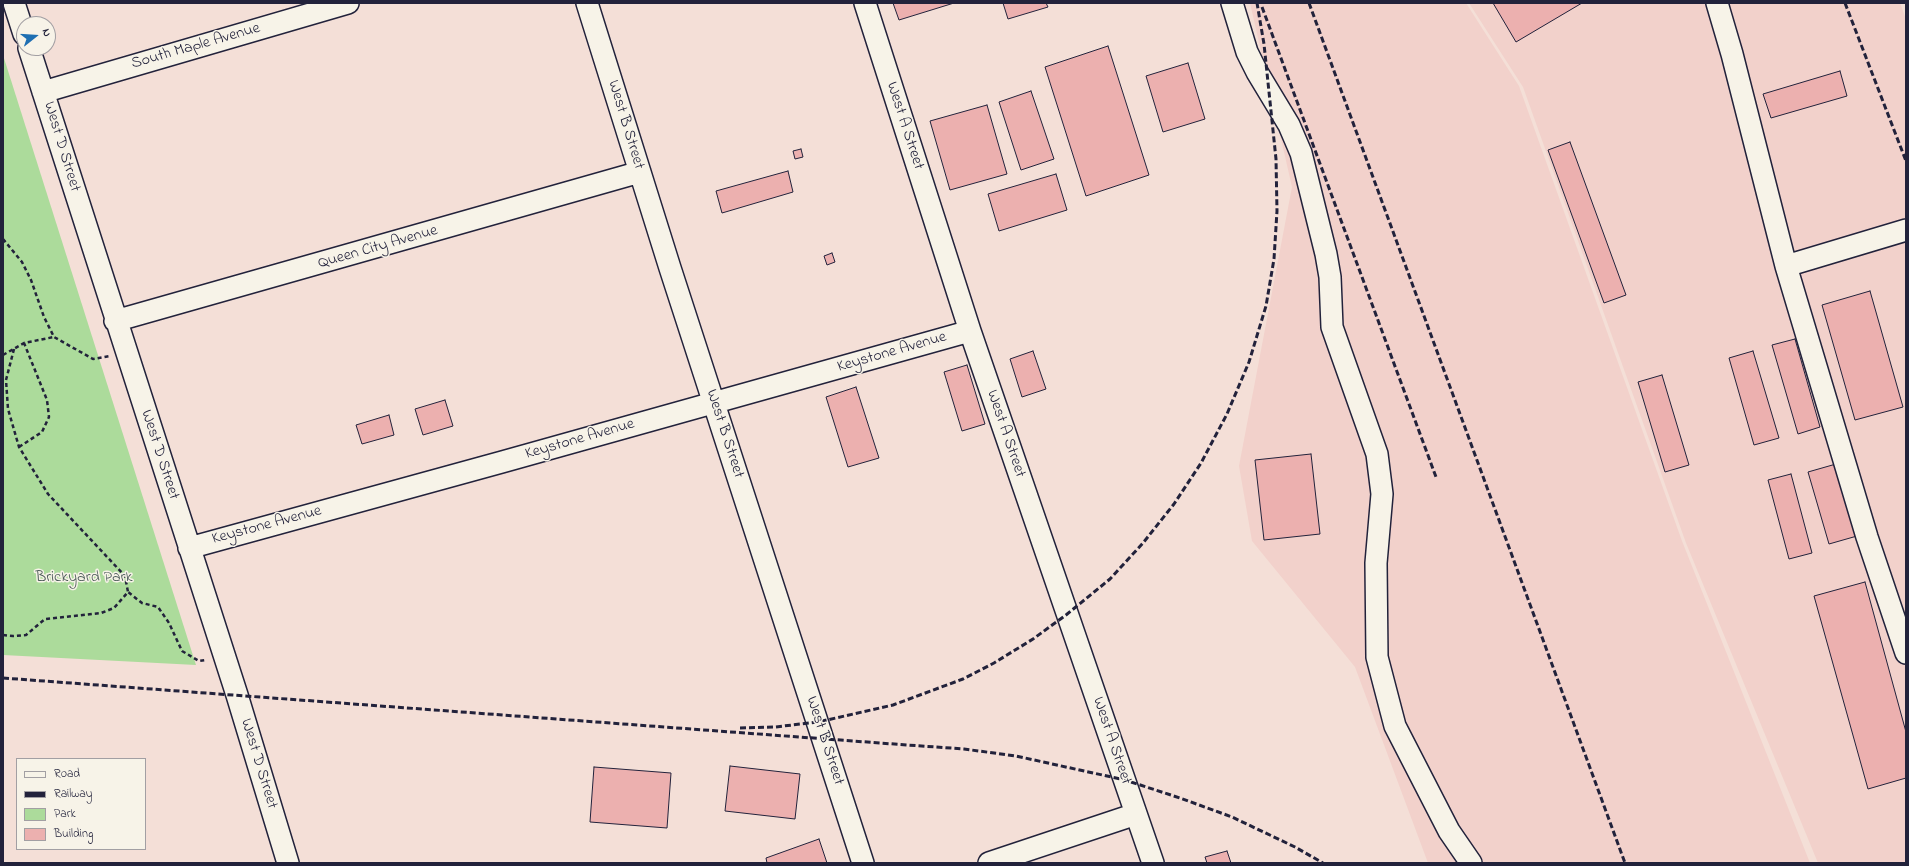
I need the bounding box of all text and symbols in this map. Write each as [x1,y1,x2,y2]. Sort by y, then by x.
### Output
north arrow [16,16,56,56]
street label: South Maple Avenue [129,19,263,75]
text: N [38,27,55,39]
street label: West B Street [602,78,648,172]
street label: West A Street [881,80,927,172]
street label: West D Street [38,100,84,194]
street label: Queen City Avenue [316,222,440,274]
street label: Keystone Avenue [835,328,949,378]
street label: West B Street [701,387,747,481]
street label: West A Street [981,388,1029,480]
street label: West D Street [135,408,183,502]
street label: Keystone Avenue [523,415,637,465]
street label: Keystone Avenue [210,502,324,550]
park label: Brickyard Park [35,568,133,588]
street label: West B Street [801,694,847,788]
street label: West A Street [1087,695,1135,787]
street label: West D Street [235,717,281,811]
legend [16,758,146,850]
text: Road [54,765,80,783]
text: Railway [54,785,92,803]
text: Park [54,805,76,823]
text: Building [54,825,93,843]

